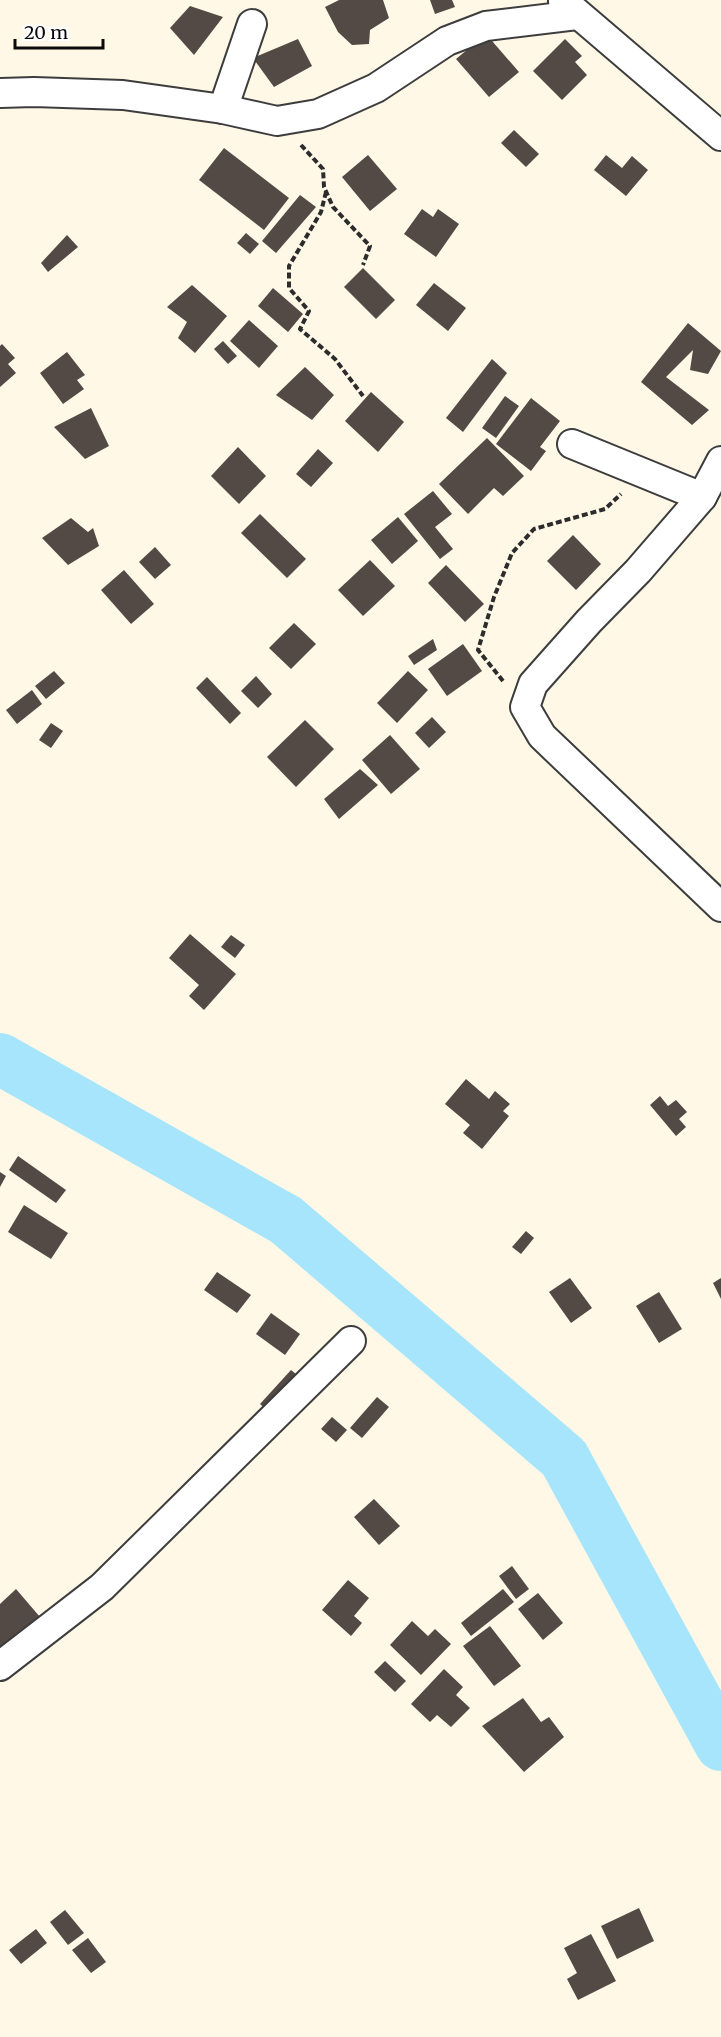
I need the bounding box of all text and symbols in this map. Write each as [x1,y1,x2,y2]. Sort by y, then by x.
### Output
scale bar [15,12,104,50]
text: 20 m [24,21,68,44]

